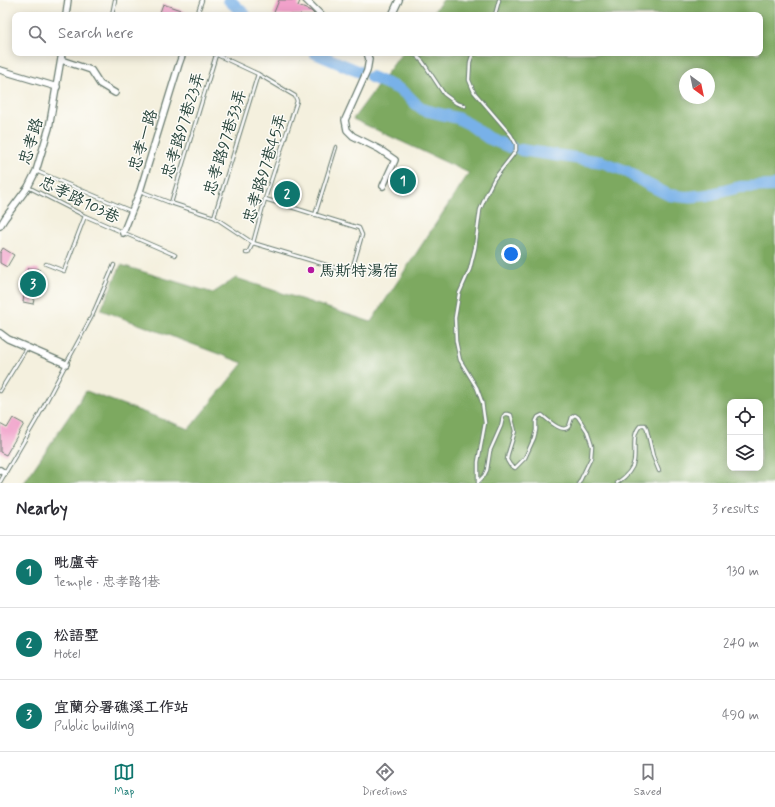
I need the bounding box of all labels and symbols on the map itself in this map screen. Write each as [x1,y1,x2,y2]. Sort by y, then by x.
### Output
north arrow [679,68,715,104]
street label: 忠孝路97巷23弄 [157,70,210,181]
street label: 忠孝路97巷33弄 [199,87,252,198]
street label: 忠孝一路 [124,107,163,174]
street label: 忠孝路97巷45弄 [239,111,292,226]
street label: 忠孝路 [14,115,48,167]
pin: 1 [390,166,416,196]
street label: 忠孝路103巷 [36,172,123,229]
pin: 2 [274,179,300,209]
your location [501,244,521,264]
place label: 馬斯特湯宿 [319,261,399,282]
marker: 馬斯特湯宿 [306,265,316,275]
pin: 3 [20,269,46,299]

